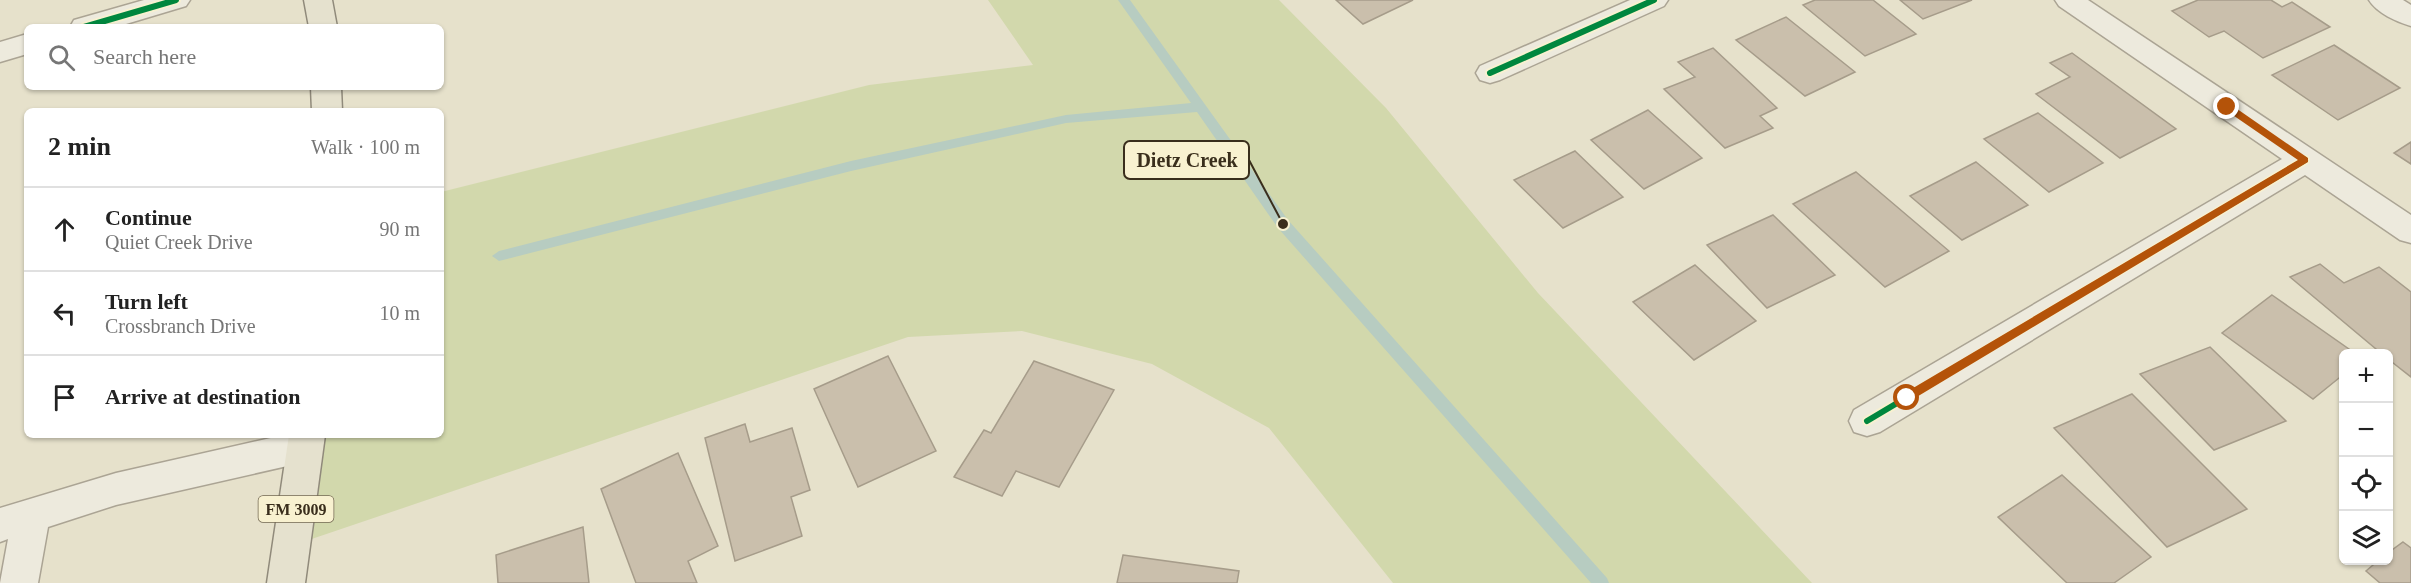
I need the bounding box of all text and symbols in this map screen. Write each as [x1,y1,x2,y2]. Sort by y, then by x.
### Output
search box [24,24,444,90]
icon: search [45,41,78,74]
text: Search here [93,44,196,69]
route end [2213,93,2239,119]
text: 2 min [48,132,111,161]
text: Walk · 100 m [311,136,420,158]
callout: Dietz Creek [1124,141,1249,179]
text: Dietz Creek [1136,149,1239,171]
text: Continue [105,205,192,230]
icon: ahead [48,213,81,246]
text: 90 m [379,218,420,240]
text: Quiet Creek Drive [105,231,253,253]
text: Turn left [105,289,188,314]
icon: left [48,297,81,330]
text: 10 m [379,302,420,324]
text: Crossbranch Drive [105,315,256,337]
map controls [2339,349,2393,565]
button: + [2339,349,2393,403]
icon: arrive [48,381,81,414]
text: Arrive at destination [105,384,301,409]
route start [1893,384,1919,410]
button: − [2339,403,2393,457]
button: locate [2339,457,2393,511]
road number: FM 3009 [258,496,334,522]
button: layers [2339,511,2393,565]

